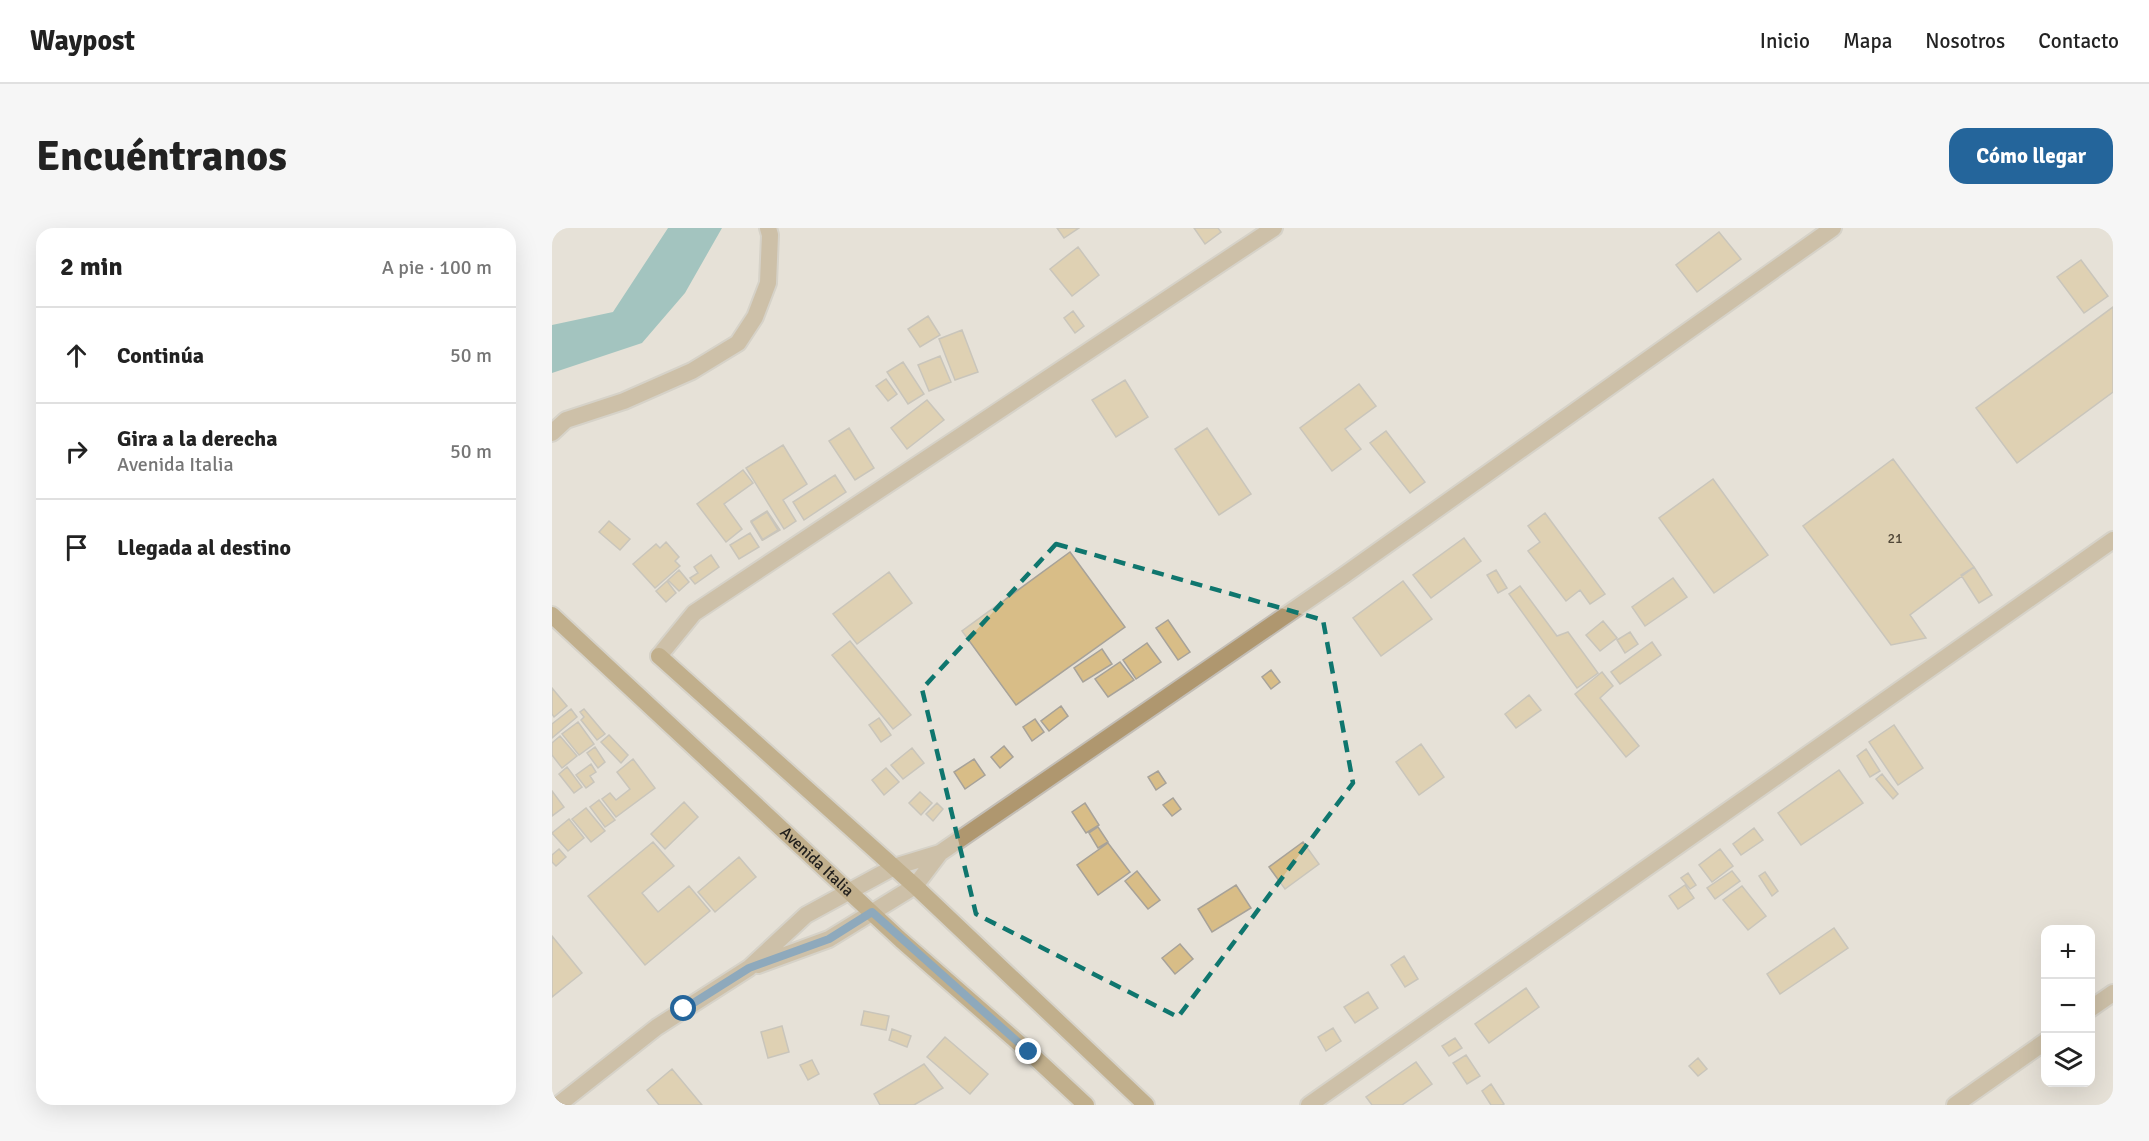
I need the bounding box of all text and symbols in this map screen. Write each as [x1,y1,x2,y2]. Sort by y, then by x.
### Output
text: Waypost [30,24,135,58]
text: Inicio [1760,28,1810,54]
text: Mapa [1843,28,1892,54]
text: Nosotros [1925,28,2005,54]
text: Contacto [2038,28,2119,54]
button: Cómo llegar [1949,128,2113,184]
text: Encuéntranos [36,131,287,182]
text: 2 min [60,251,123,283]
text: A pie · 100 m [382,255,492,280]
icon: ahead [60,339,93,372]
text: Continúa [117,342,204,369]
text: 50 m [450,343,492,368]
text: Gira a la derecha [117,425,278,452]
icon: right [60,435,93,468]
text: 50 m [450,439,492,464]
text: Avenida Italia [117,452,234,477]
house number: 21 [1887,530,1903,547]
icon: arrive [60,531,93,564]
text: Llegada al destino [117,534,291,561]
street label: Avenida Italia [776,823,858,901]
map controls [2041,925,2095,1087]
button: + [2041,925,2095,979]
button: − [2041,979,2095,1033]
route start [670,995,696,1021]
button: layers [2041,1033,2095,1087]
route end [1015,1038,1041,1064]

